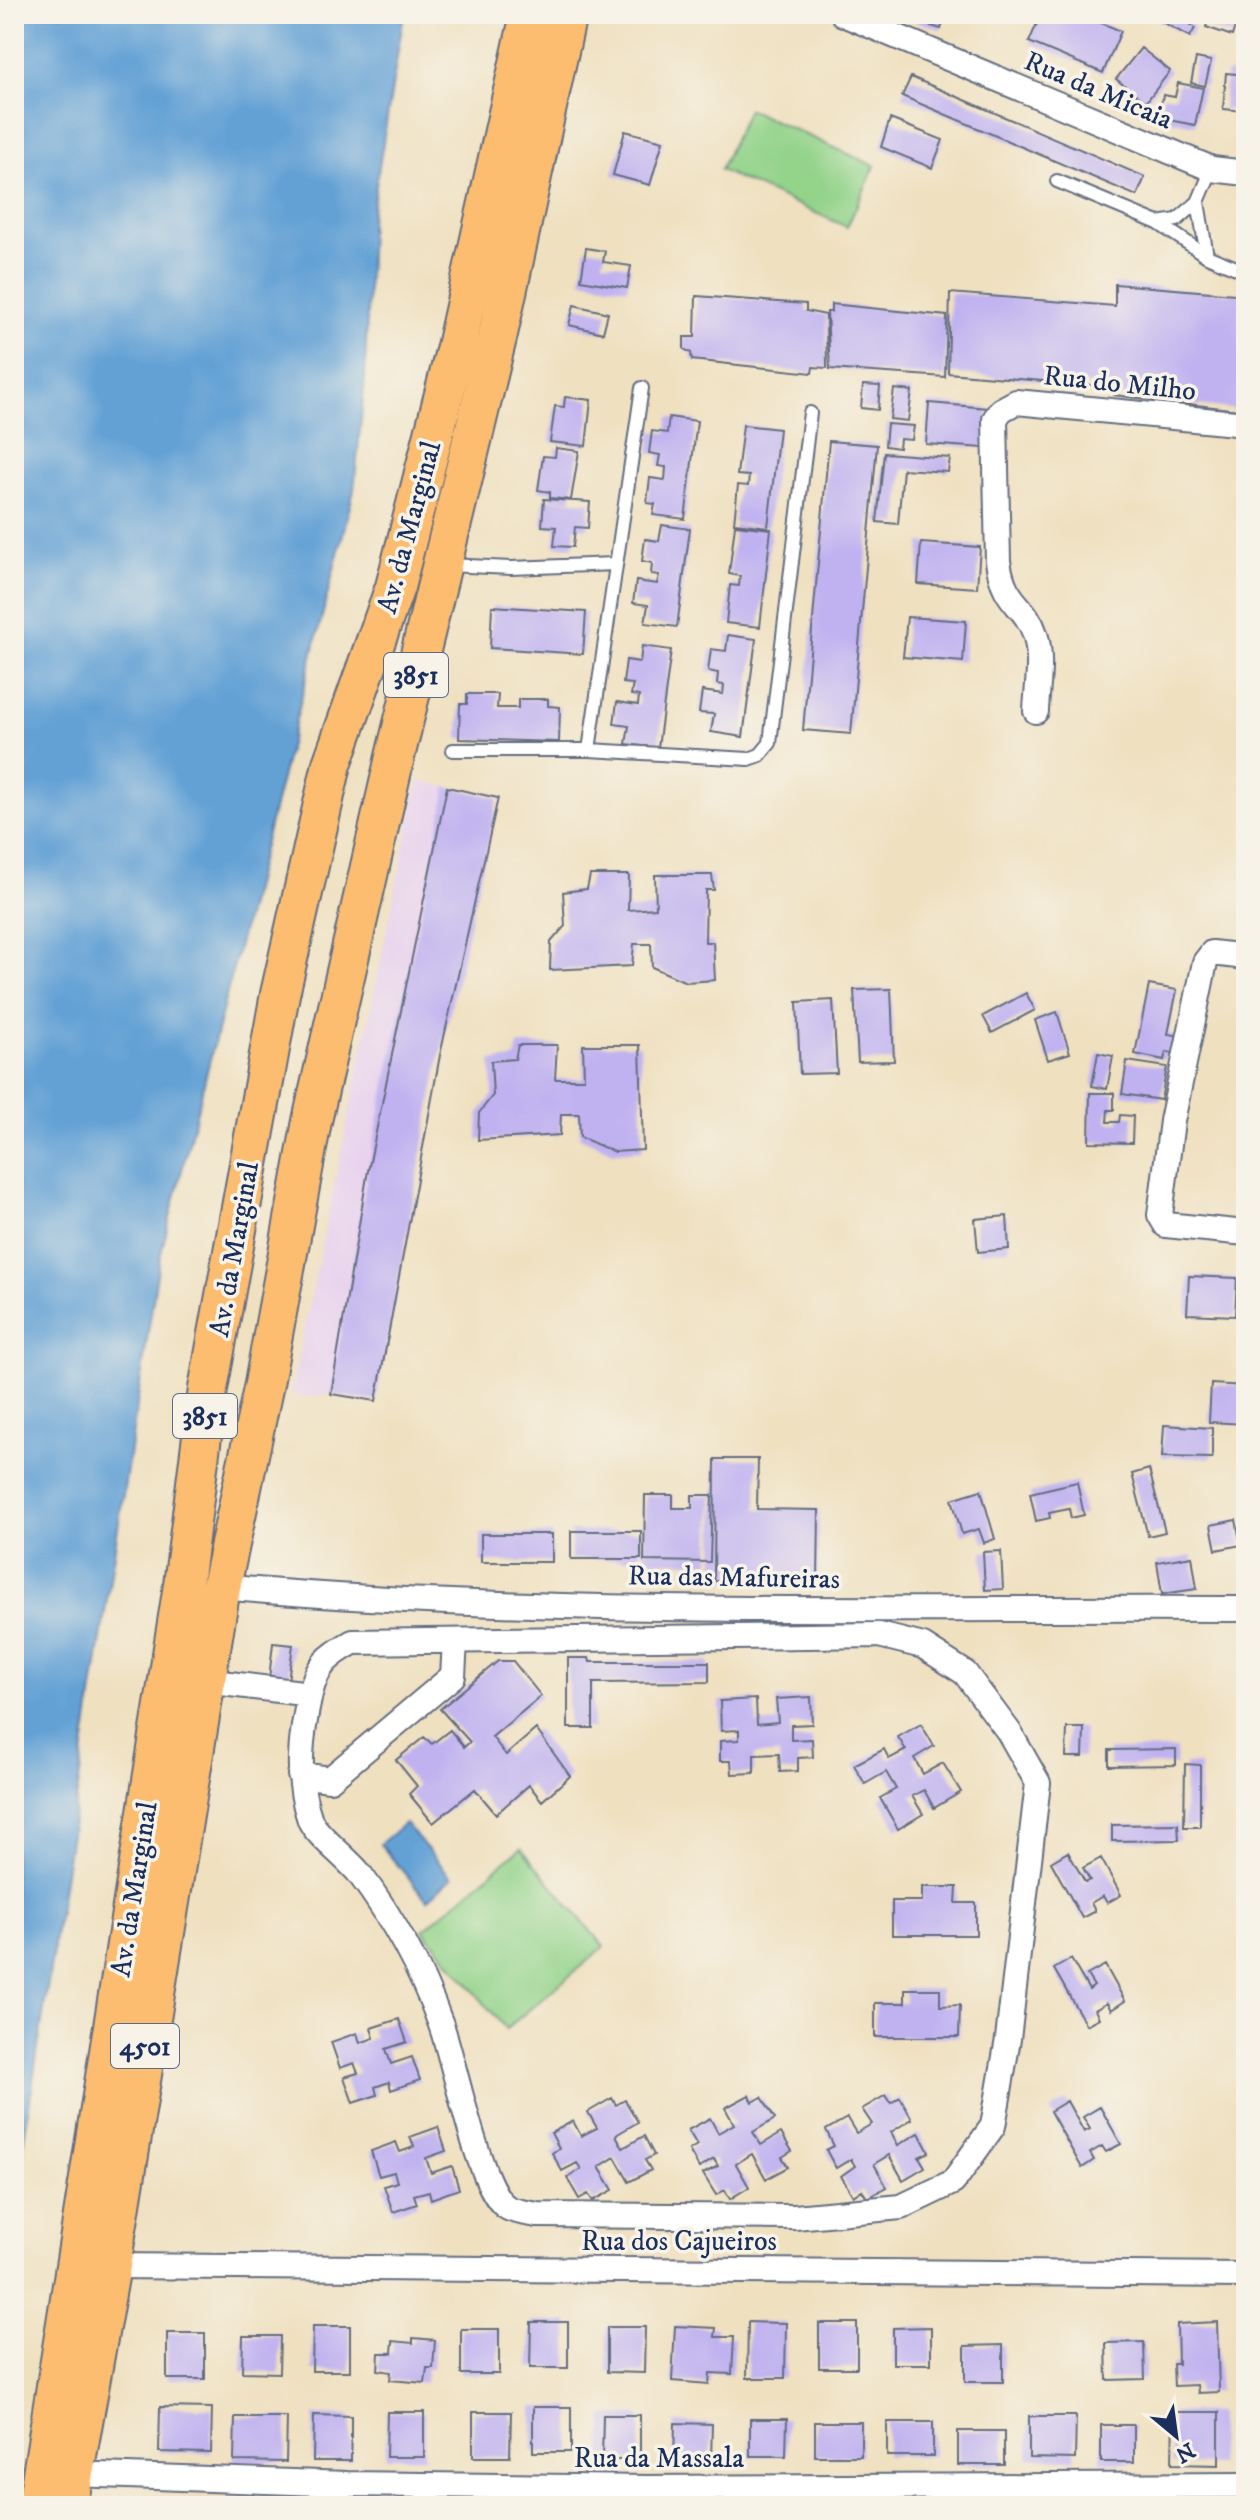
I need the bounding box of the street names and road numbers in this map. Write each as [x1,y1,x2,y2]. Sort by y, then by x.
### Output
street label: Rua da Micaia [1019,43,1178,137]
street label: Rua do Milho [1042,358,1198,409]
street label: Av. da Marginal [370,437,449,617]
road number: 3851 [384,653,448,697]
street label: Av. da Marginal [202,1158,267,1339]
road number: 3851 [173,1394,237,1438]
street label: Rua das Mafureiras [628,1558,840,1597]
street label: Av. da Marginal [103,1798,166,1979]
road number: 4501 [111,2024,179,2068]
street label: Rua dos Cajueiros [581,2224,777,2259]
street label: Rua da Massala [574,2441,744,2476]

